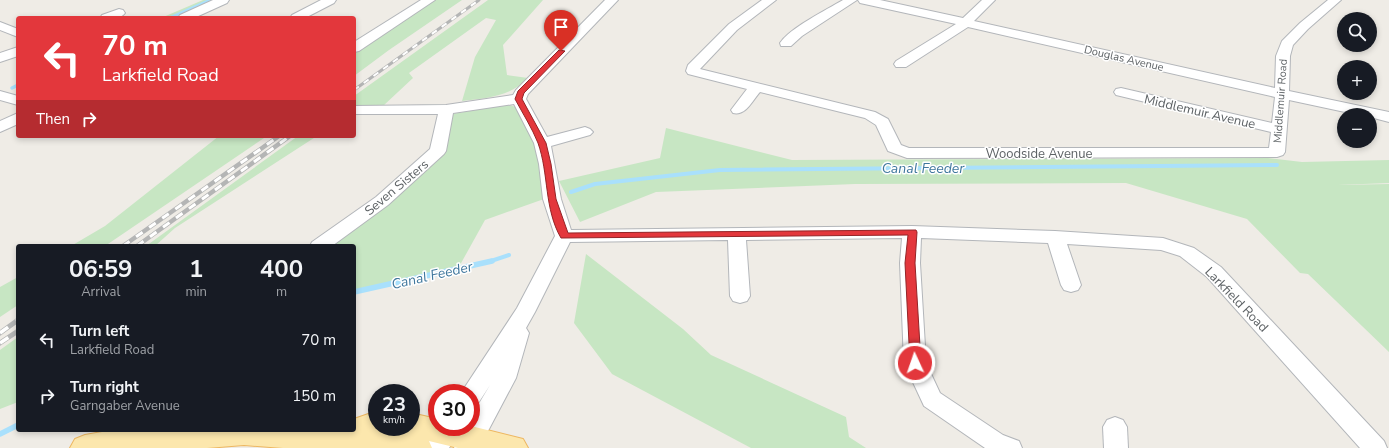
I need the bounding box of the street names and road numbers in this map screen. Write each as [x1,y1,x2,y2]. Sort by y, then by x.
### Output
street label: Douglas Avenue [1082,42,1165,75]
street label: Middlemuir Road [1270,58,1291,144]
street label: Middlemuir Avenue [1142,90,1257,134]
street label: Woodside Avenue [986,145,1093,163]
street label: Seven Sisters [361,156,433,220]
street label: Larkfield Road [1201,263,1272,336]

